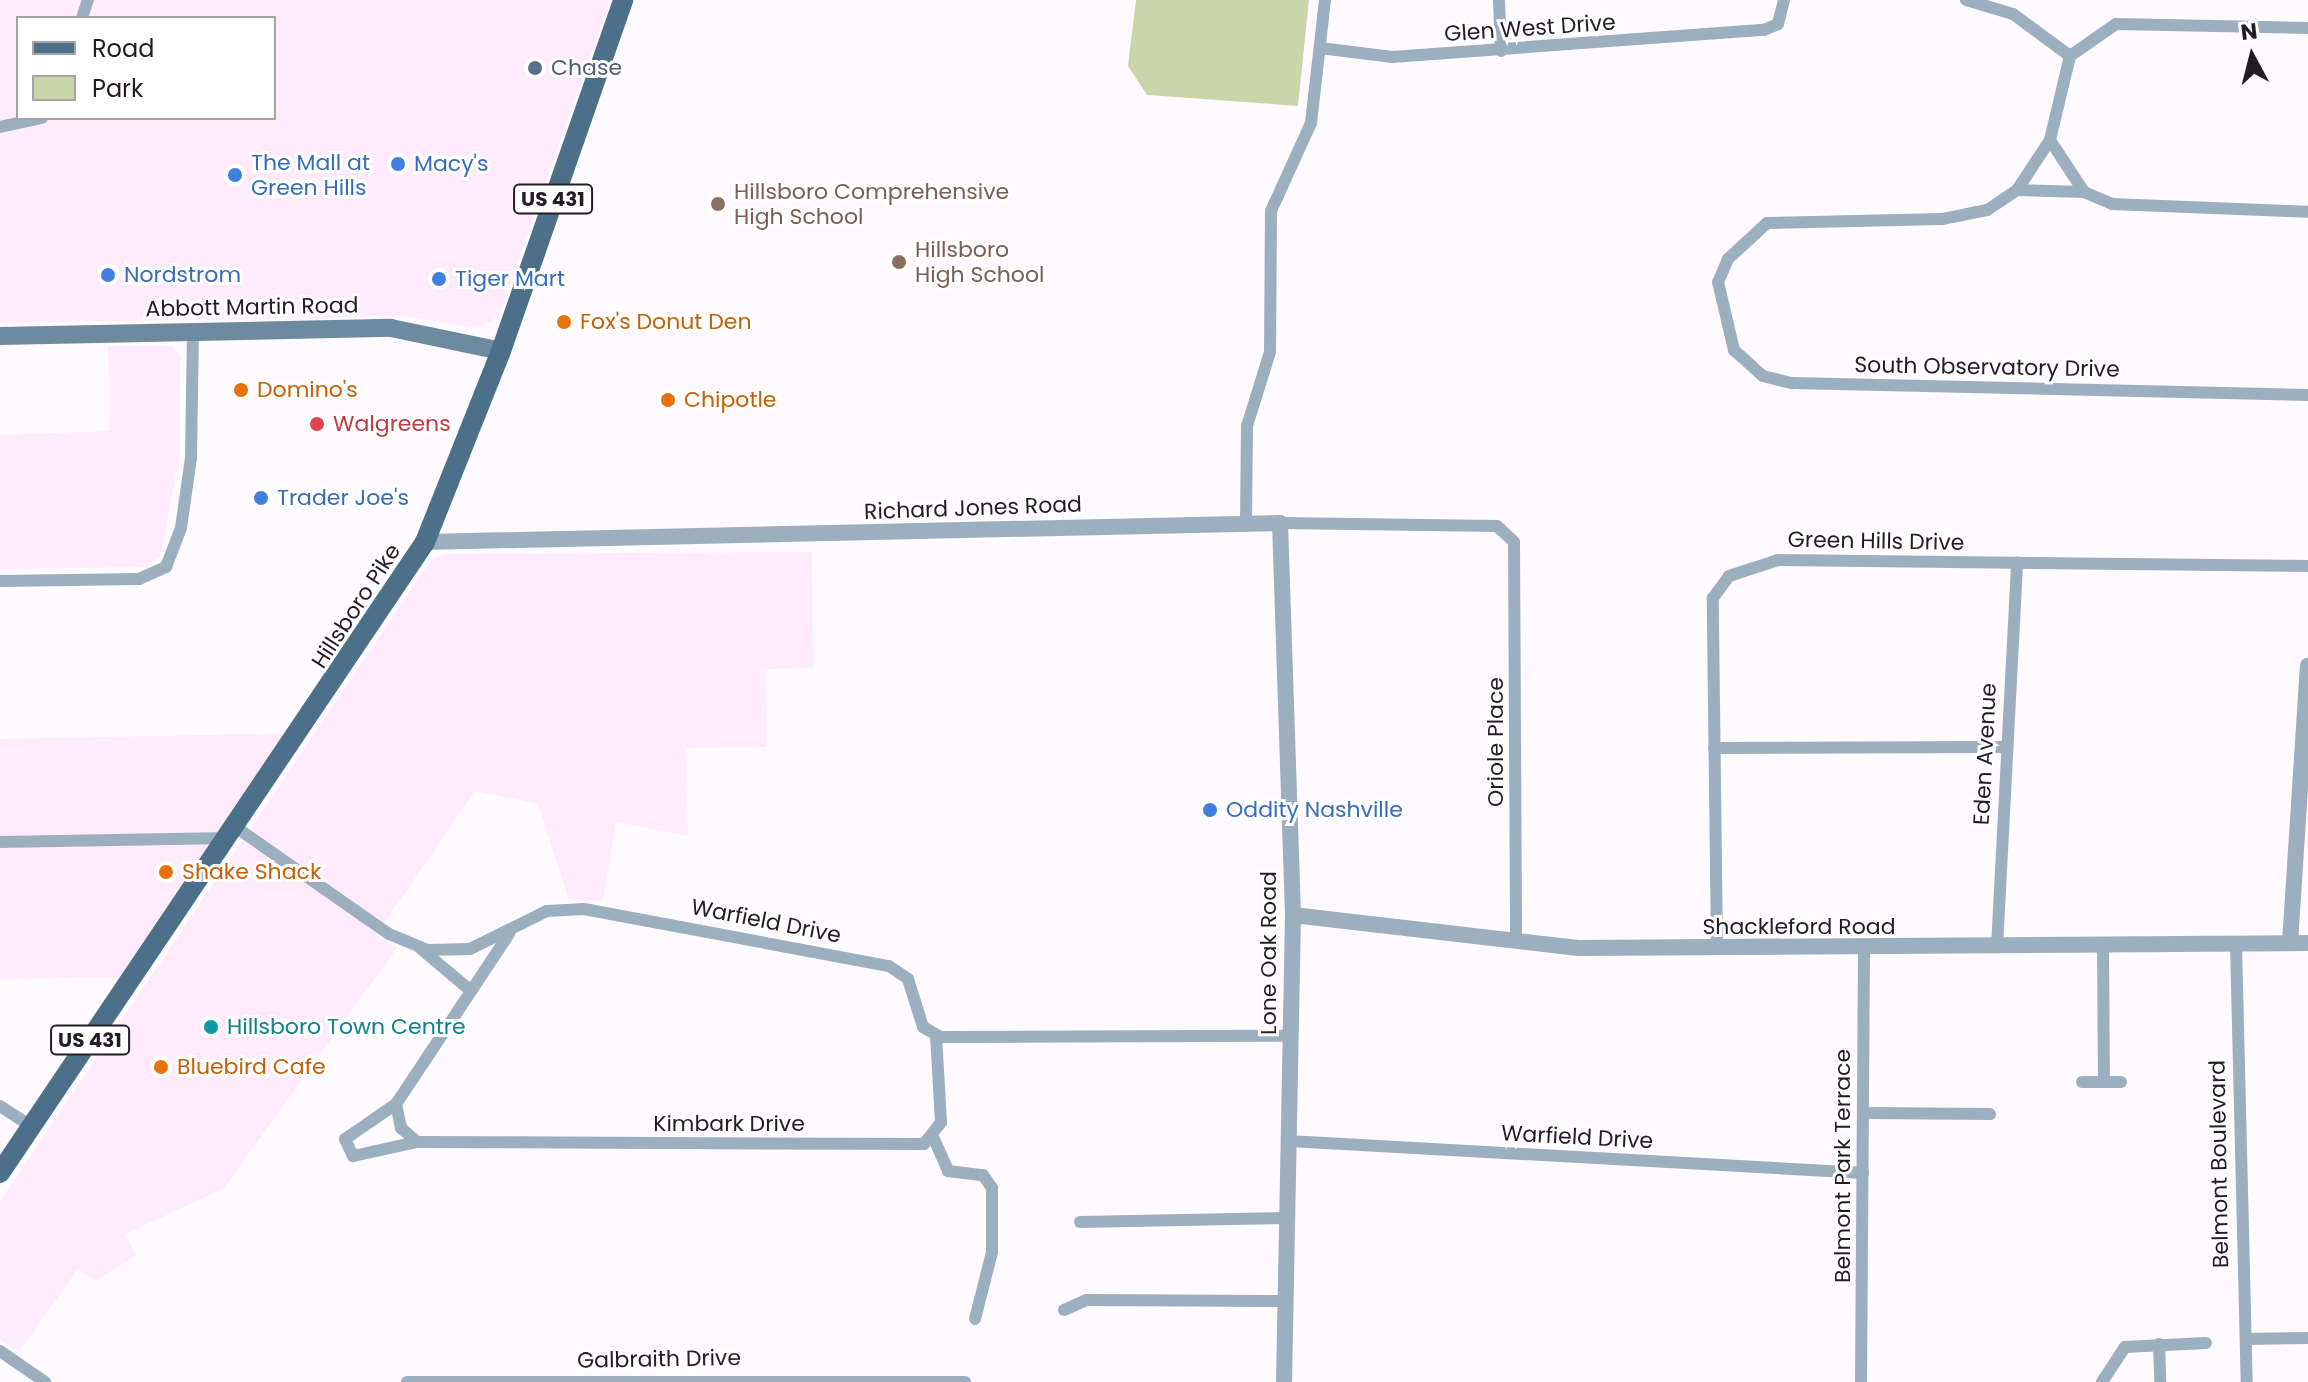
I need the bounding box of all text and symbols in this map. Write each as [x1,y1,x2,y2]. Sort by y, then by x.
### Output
street label: Glen West Drive [1443,9,1617,47]
text: N [2239,15,2259,48]
legend [16,16,276,120]
north arrow [2212,16,2292,96]
text: Road [92,32,154,65]
place label: Chase [551,55,622,81]
marker: Chase [526,59,544,77]
text: Park [92,72,143,105]
place label: The Mall at Green Hills [251,149,370,200]
place label: Macy's [414,151,489,177]
marker: Macy's [389,155,407,173]
marker: The Mall at Green Hills [226,166,244,184]
place label: Hillsboro Comprehensive High School [734,178,1009,230]
road number: US 431 [513,183,593,215]
marker: Hillsboro Comprehensive High School [709,195,727,213]
place label: Hillsboro High School [915,236,1044,288]
marker: Hillsboro High School [890,253,908,271]
place label: Nordstrom [124,262,241,288]
marker: Nordstrom [99,266,117,284]
place label: Tiger Mart [455,266,565,292]
marker: Tiger Mart [430,270,448,288]
street label: Abbott Martin Road [145,292,359,322]
place label: Fox's Donut Den [580,309,752,335]
marker: Fox's Donut Den [555,313,573,331]
street label: South Observatory Drive [1854,351,2120,383]
place label: Domino's [257,377,358,403]
marker: Domino's [232,381,250,399]
place label: Chipotle [684,387,776,413]
marker: Chipotle [659,391,677,409]
place label: Walgreens [333,411,451,437]
marker: Walgreens [308,415,326,433]
place label: Trader Joe's [277,485,409,511]
marker: Trader Joe's [252,489,270,507]
street label: Richard Jones Road [864,491,1082,525]
street label: Green Hills Drive [1788,526,1964,556]
street label: Hillsboro Pike [306,539,406,673]
street label: Oriole Place [1483,677,1509,807]
street label: Eden Avenue [1968,682,2002,826]
place label: Oddity Nashville [1226,797,1403,823]
marker: Oddity Nashville [1201,801,1219,819]
place label: Shake Shack [182,859,321,885]
marker: Shake Shack [157,863,175,881]
street label: Lone Oak Road [1256,871,1282,1035]
street label: Warfield Drive [689,894,843,948]
street label: Shackleford Road [1702,914,1896,940]
place label: Hillsboro Town Centre [227,1014,466,1040]
marker: Hillsboro Town Centre [202,1018,220,1036]
road number: US 431 [50,1024,130,1056]
street label: Belmont Park Terrace [1830,1049,1856,1283]
place label: Bluebird Cafe [177,1054,326,1080]
marker: Bluebird Cafe [152,1058,170,1076]
street label: Belmont Boulevard [2204,1060,2234,1268]
street label: Kimbark Drive [653,1111,805,1137]
street label: Warfield Drive [1500,1120,1654,1154]
street label: Galbraith Drive [577,1344,741,1374]

